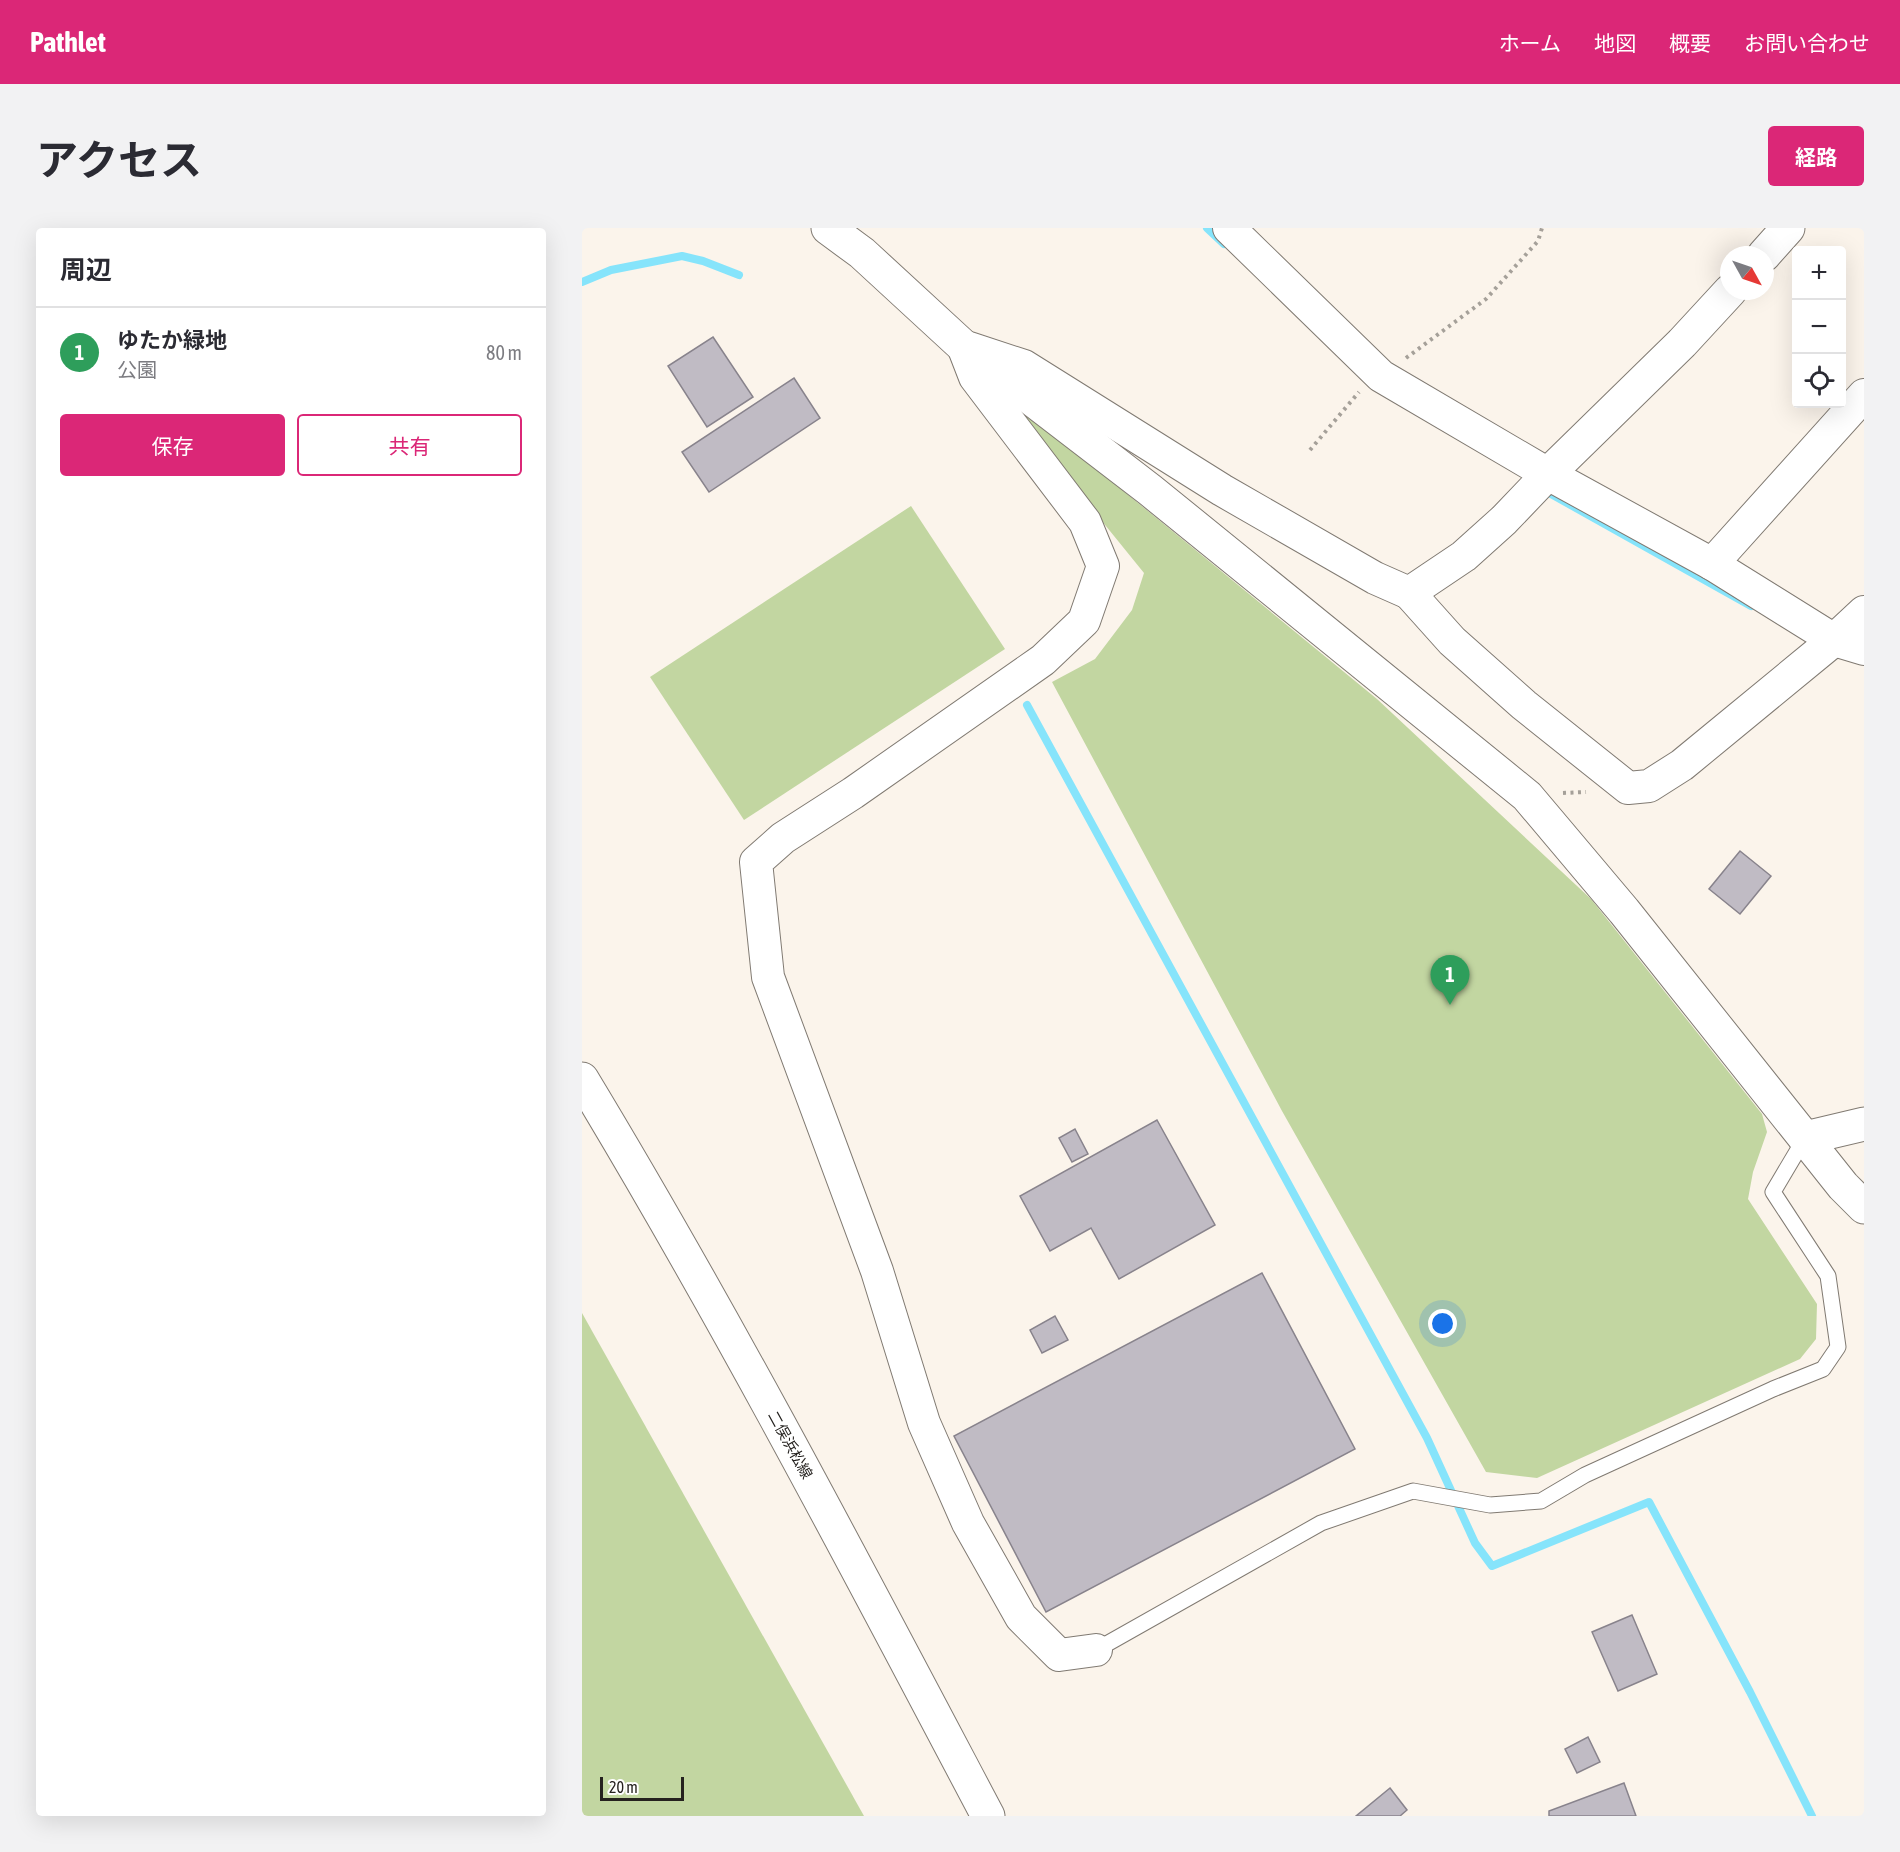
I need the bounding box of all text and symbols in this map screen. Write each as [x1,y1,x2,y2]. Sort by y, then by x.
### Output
text: Pathlet [30,26,106,58]
text: ホーム [1499,31,1561,55]
text: 地図 [1594,31,1636,55]
text: 概要 [1669,31,1711,55]
text: お問い合わせ [1744,31,1870,55]
button: 経路 [1768,126,1864,186]
text: アクセス [36,136,202,184]
north arrow [1720,246,1774,300]
map controls [1792,246,1846,408]
button: + [1792,246,1846,300]
text: 周辺 [60,255,112,285]
button: − [1792,300,1846,354]
text: ゆたか緑地 [117,327,227,353]
text: 1 [75,341,84,364]
text: 80 m [486,341,522,364]
button: locate [1792,354,1846,408]
text: 公園 [117,358,157,381]
button: 保存 [60,414,285,476]
button: 共有 [297,414,522,476]
pin: 1 [1430,956,1470,1005]
your location [1428,1309,1457,1338]
street label: 二俣浜松線 [765,1408,816,1482]
scale bar [600,1774,684,1802]
text: 20 m [609,1778,638,1796]

